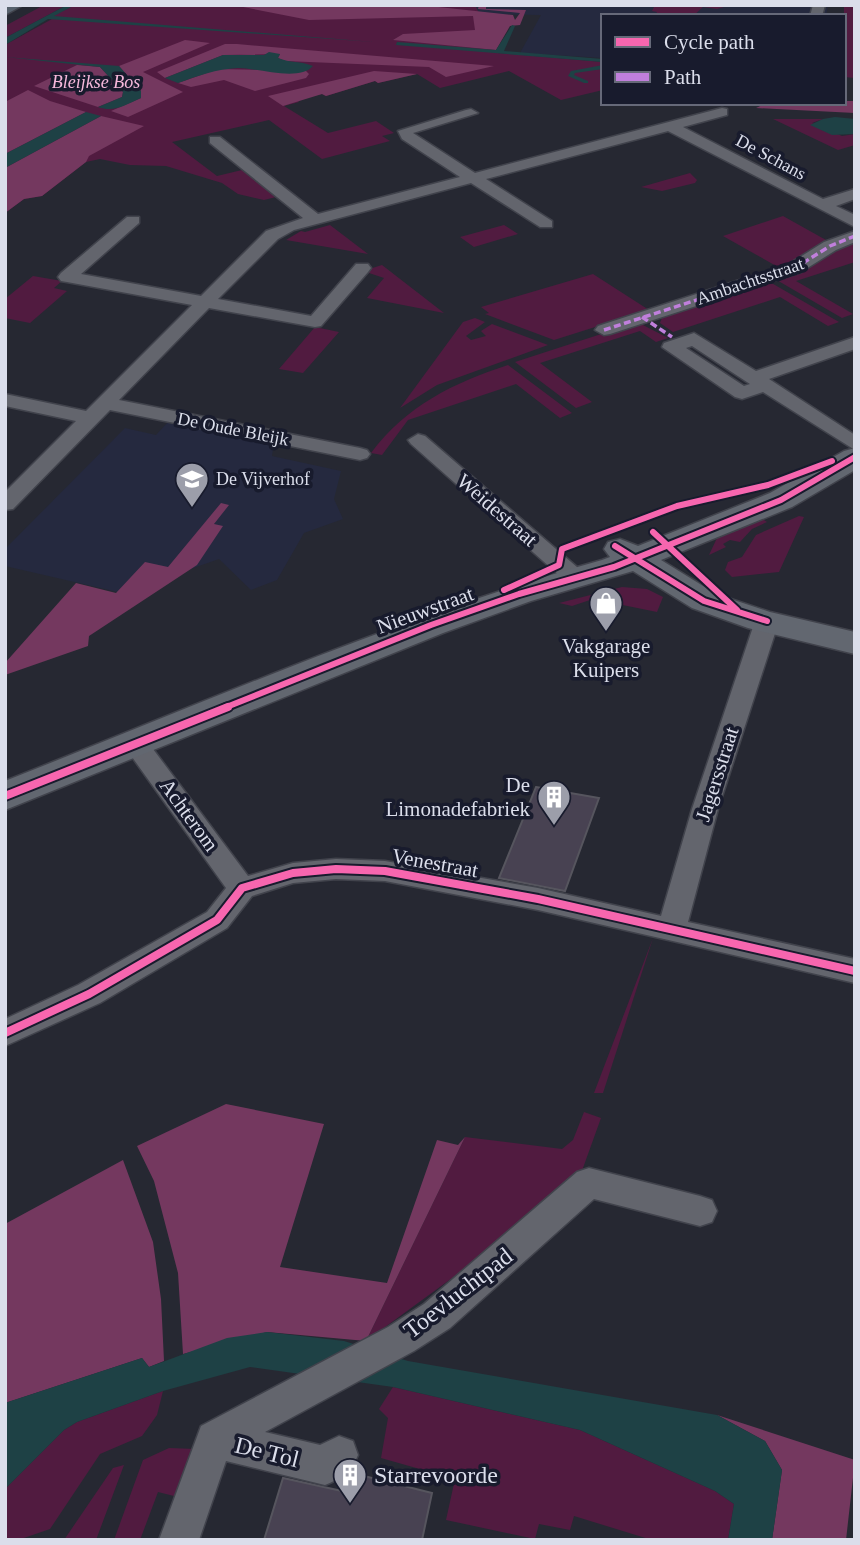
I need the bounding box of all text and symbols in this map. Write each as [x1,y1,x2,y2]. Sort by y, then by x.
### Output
legend [601,14,846,105]
text: Cycle path [664,30,755,54]
text: Path [664,65,702,89]
park label: Bleijkse Bos [52,72,140,92]
street label: De Schans [733,130,809,184]
street label: Ambachtsstraat [694,253,806,309]
street label: De Oude Bleijk [176,408,290,450]
school or university icon: De Vijverhof [173,460,211,509]
place label: De Vijverhof [216,469,310,489]
street label: Weidestraat [452,469,542,552]
street label: Nieuwstraat [373,581,477,639]
shop icon: Vakgarage Kuipers [587,584,625,633]
place label: Vakgarage Kuipers [562,634,650,682]
street label: Jagersstraat [690,724,744,824]
place label: De Limonadefabriek [385,773,530,821]
street label: Achterom [155,774,223,856]
building icon: De Limonadefabriek [535,778,573,827]
street label: Venestraat [390,844,480,882]
street label: Toevluchtpad [399,1243,517,1343]
street label: De Tol [232,1431,302,1473]
building icon: Starrevoorde [331,1456,369,1505]
place label: Starrevoorde [374,1462,498,1488]

